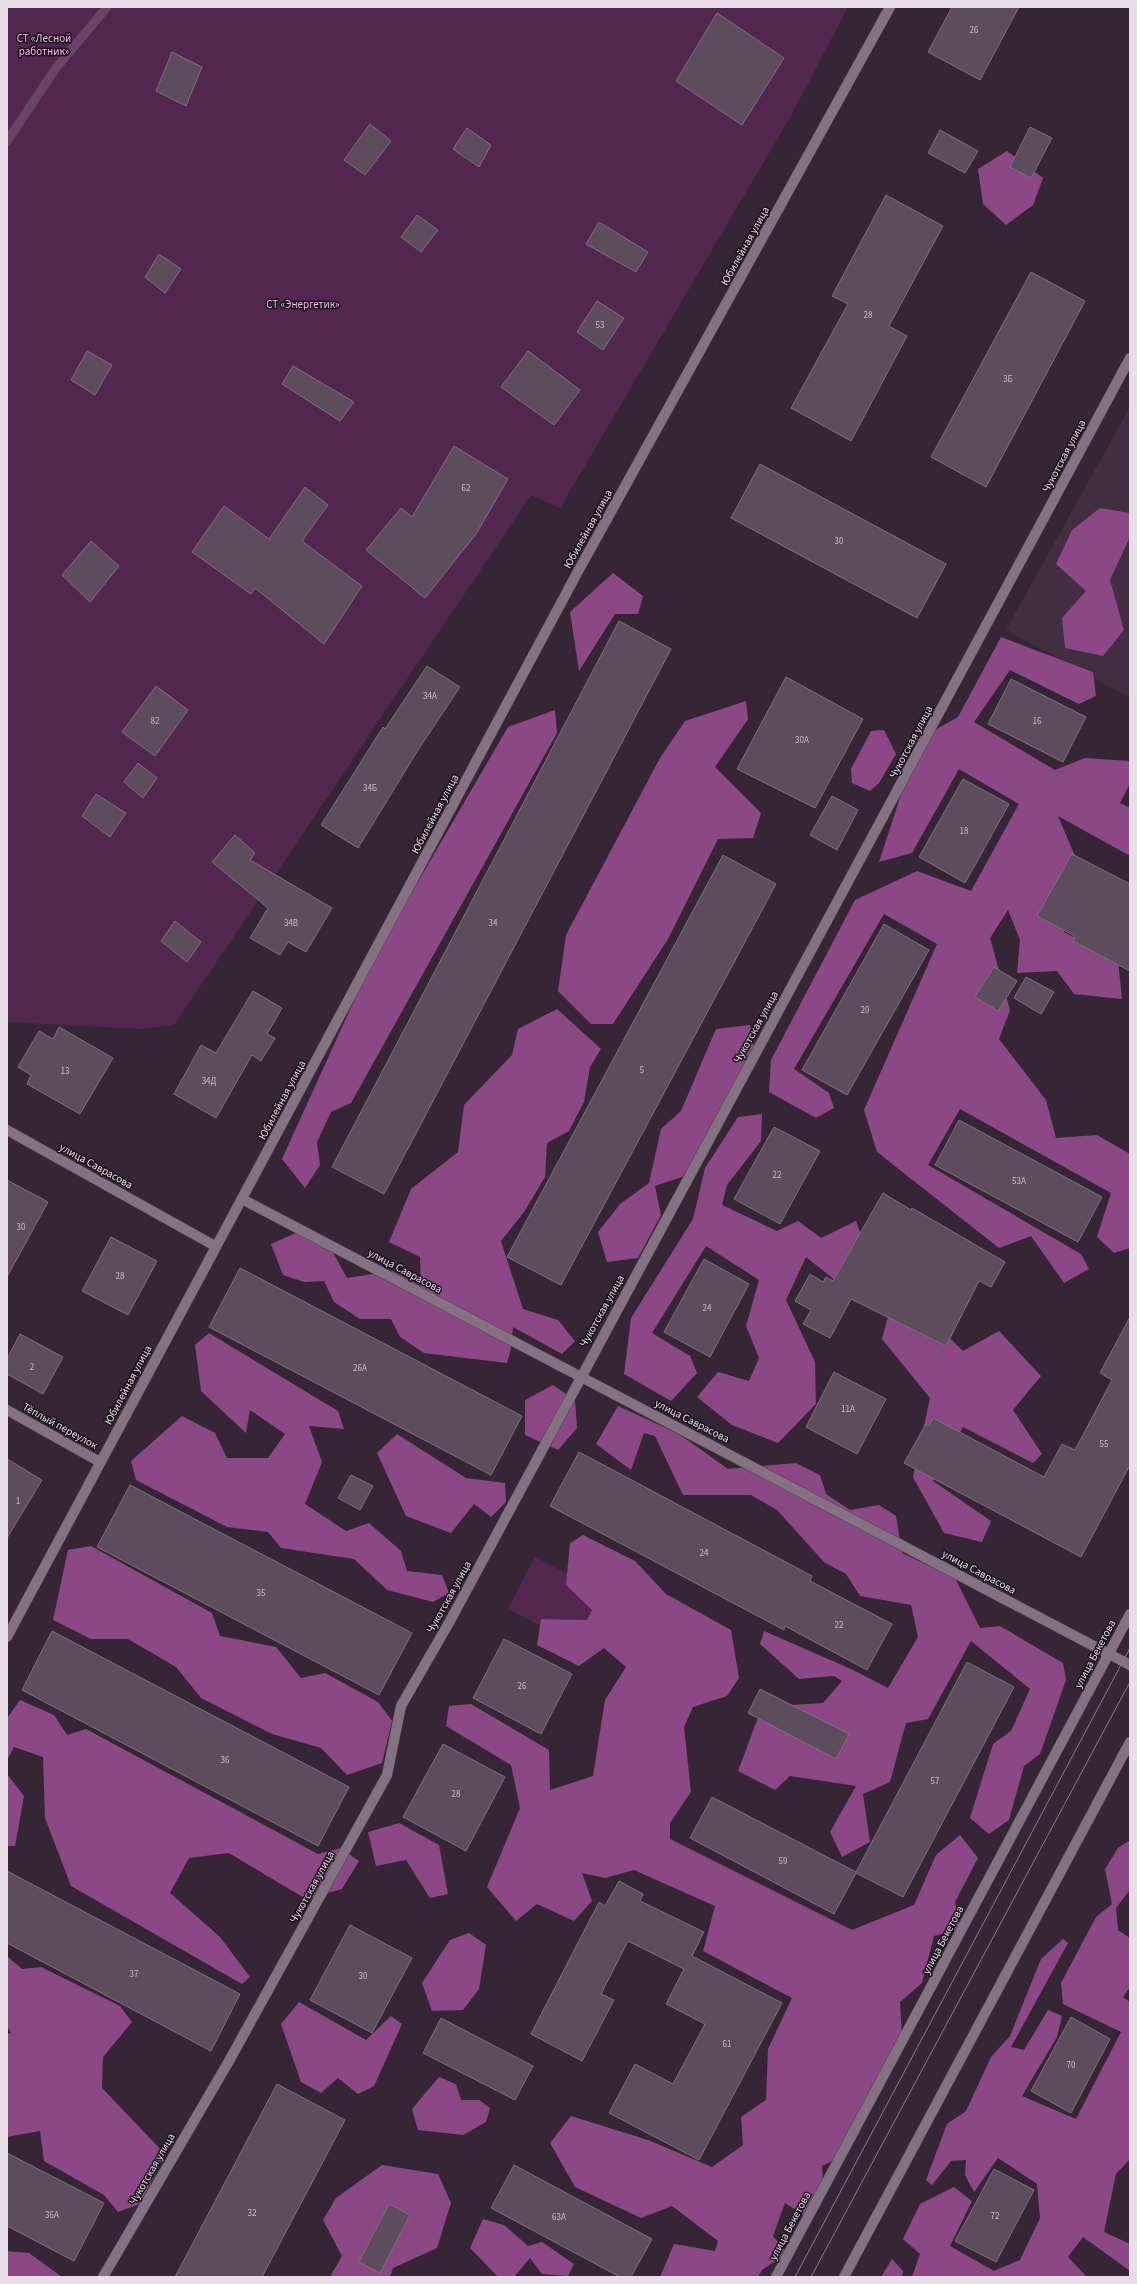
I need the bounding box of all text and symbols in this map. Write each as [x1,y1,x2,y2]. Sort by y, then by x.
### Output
house number: 26 [970,24,979,37]
park label: СТ «Лесной работник» [17,31,71,59]
street label: Юбилейная улица [717,204,773,288]
park label: СТ «Энергетик» [266,297,340,312]
house number: 28 [864,309,873,322]
house number: 53 [596,319,605,332]
house number: 3Б [1003,373,1013,386]
street label: Чукотская улица [1039,417,1089,495]
house number: 62 [462,482,471,495]
street label: Юбилейная улица [560,487,616,571]
house number: 30 [835,535,844,548]
house number: 34А [423,690,437,703]
street label: Чукотская улица [886,703,936,781]
house number: 82 [151,715,160,728]
house number: 16 [1033,715,1042,728]
house number: 30А [795,734,809,747]
street label: Юбилейная улица [408,772,462,856]
house number: 34Б [363,782,377,795]
house number: 18 [960,825,969,838]
house number: 34В [284,917,298,930]
house number: 34 [489,917,498,930]
street label: Чукотская улица [730,988,782,1066]
house number: 20 [861,1004,870,1017]
street label: Юбилейная улица [255,1058,309,1142]
house number: 5 [640,1064,645,1077]
house number: 13 [61,1065,70,1078]
house number: 34Д [202,1075,217,1088]
street label: улица Саврасова [57,1140,135,1192]
house number: 22 [773,1169,782,1182]
house number: 53А [1012,1175,1026,1188]
house number: 30 [17,1221,26,1234]
street label: улица Саврасова [365,1245,445,1297]
house number: 28 [116,1270,125,1283]
street label: Чукотская улица [576,1272,628,1350]
house number: 24 [703,1302,712,1315]
street label: Юбилейная улица [101,1343,155,1427]
house number: 2 [30,1361,35,1374]
house number: 26А [353,1362,367,1375]
street label: улица Саврасова [652,1396,732,1446]
street label: Тёплый переулок [20,1399,101,1453]
house number: 11А [841,1403,855,1416]
house number: 55 [1100,1438,1109,1451]
house number: 1 [16,1495,20,1508]
street label: улица Саврасова [939,1546,1019,1598]
house number: 24 [700,1547,709,1560]
street label: Чукотская улица [423,1558,475,1636]
house number: 35 [257,1587,266,1600]
street label: улица Бекетова [1071,1617,1119,1691]
house number: 22 [835,1619,844,1632]
house number: 26 [518,1680,527,1693]
house number: 36 [221,1754,230,1767]
house number: 57 [931,1775,940,1788]
house number: 28 [452,1788,461,1801]
street label: Чукотская улица [286,1848,338,1926]
house number: 59 [779,1855,788,1868]
street label: улица Бекетова [919,1903,967,1977]
house number: 37 [130,1968,139,1981]
house number: 30 [359,1970,368,1983]
house number: 61 [723,2038,731,2051]
house number: 70 [1067,2059,1076,2072]
street label: Чукотская улица [125,2131,179,2207]
street label: улица Бекетова [766,2189,814,2263]
house number: 32 [248,2207,257,2220]
house number: 36А [45,2209,59,2222]
house number: 72 [991,2210,1000,2223]
house number: 63А [552,2211,566,2224]

